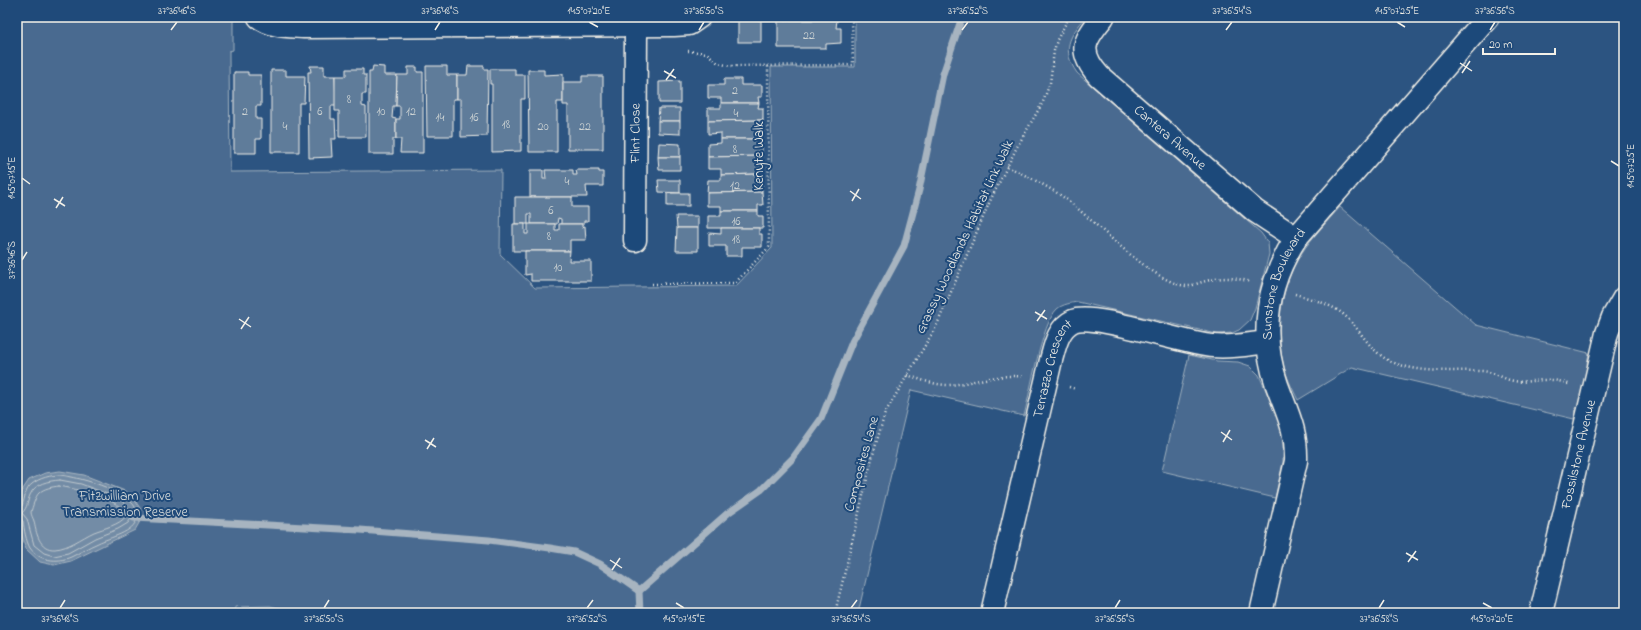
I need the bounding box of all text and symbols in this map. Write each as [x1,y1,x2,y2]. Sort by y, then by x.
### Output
text: 37°36'46"S [158,4,196,19]
text: 37°36'48"S [421,4,459,19]
text: 145°07'20"E [568,4,610,19]
text: 37°36'50"S [684,4,724,19]
text: 37°36'52"S [948,4,989,19]
text: 37°36'54"S [1212,4,1252,19]
text: 145°07'25"E [1375,4,1419,19]
text: 37°36'56"S [1475,4,1515,19]
house number: 22 [803,27,815,45]
scale bar [1483,30,1555,56]
text: 20 m [1489,36,1512,54]
house number: 2 [732,82,738,100]
house number: 8 [347,91,352,109]
street label: Cantera Avenue [1129,100,1212,175]
street label: Flint Close [625,102,646,164]
house number: 2 [242,103,248,121]
house number: 6 [317,103,323,121]
house number: 10 [376,103,386,121]
house number: 12 [406,103,416,121]
house number: 4 [734,105,739,123]
house number: 14 [436,109,444,127]
house number: 16 [469,109,479,127]
house number: 18 [502,116,511,134]
house number: 4 [283,118,288,136]
house number: 20 [537,118,549,136]
house number: 22 [579,118,591,136]
street label: Kenyte Walk [749,121,771,191]
street label: Grassy Woodlands Habitat Link Walk [911,136,1021,338]
house number: 8 [733,141,738,159]
text: 145°07'25"E [1624,144,1639,188]
text: 145°07'15"E [5,157,20,199]
house number: 4 [565,173,570,191]
house number: 12 [730,177,740,195]
house number: 6 [548,202,554,220]
house number: 16 [731,213,741,231]
street label: Sunstone Boulevard [1257,223,1311,340]
house number: 8 [547,228,552,246]
house number: 18 [732,231,741,249]
text: 37°36'46"S [5,241,20,279]
house number: 10 [553,259,563,277]
street label: Terrazzo Crescent [1027,314,1077,420]
street label: Fossilstone Avenue [1555,397,1602,512]
street label: Composites Lane [839,413,885,514]
park label: Fitzwilliam Drive Transmission Reserve [62,486,189,523]
text: 37°36'48"S [41,612,79,627]
text: 37°36'50"S [304,612,344,627]
text: 37°36'52"S [567,612,608,627]
text: 145°07'15"E [663,612,705,627]
text: 37°36'54"S [831,612,871,627]
text: 37°36'56"S [1095,612,1135,627]
text: 37°36'58"S [1360,612,1399,627]
text: 145°07'20"E [1471,612,1513,627]

